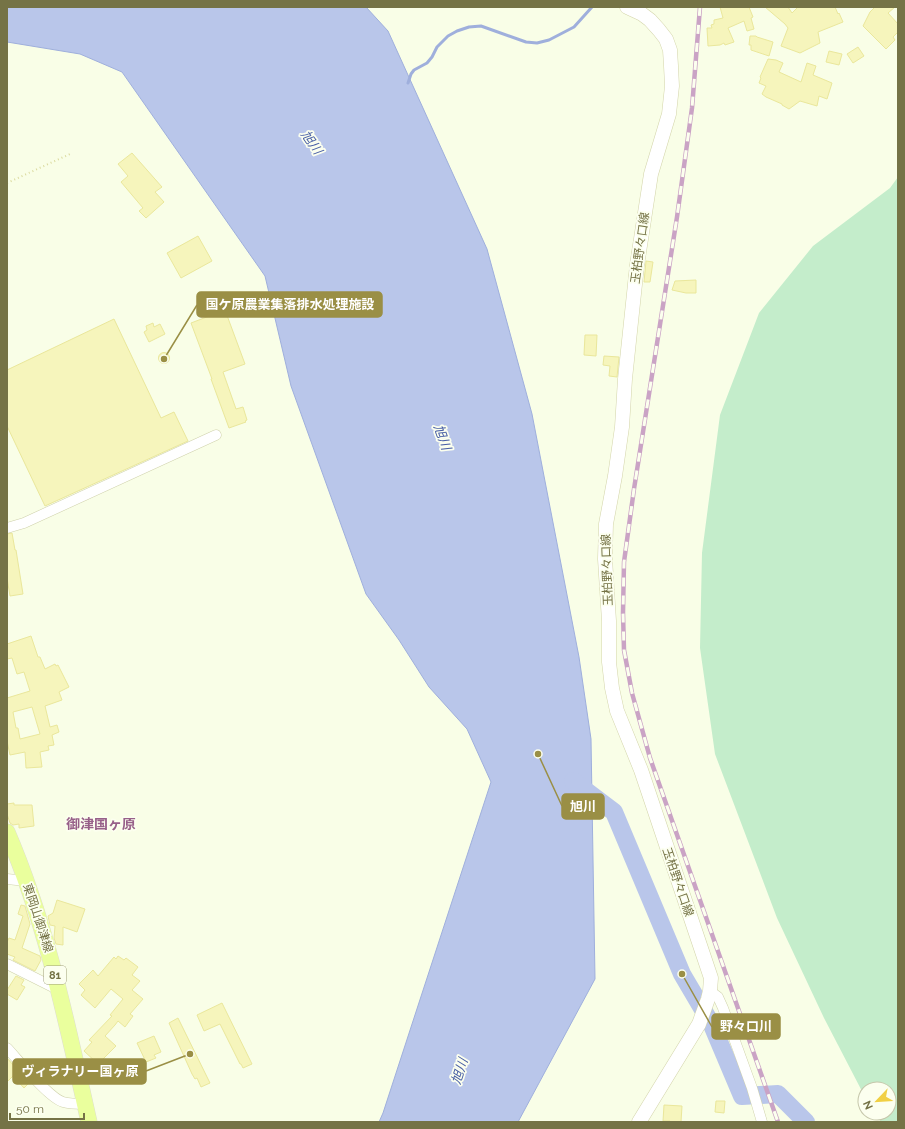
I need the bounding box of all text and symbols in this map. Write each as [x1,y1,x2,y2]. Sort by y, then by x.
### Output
water label: 旭川 [298,127,326,159]
street label: 玉柏野々口線 [628,211,652,285]
callout: 国ケ原農業集落排水処理施設 [197,292,382,317]
text: 国ケ原農業集落排水処理施設 [205,297,375,312]
water label: 旭川 [431,422,455,454]
street label: 玉柏野々口線 [599,534,615,606]
callout: 旭川 [562,794,604,819]
text: 旭川 [570,799,596,814]
district label: 御津国ヶ原 [66,816,136,832]
street label: 玉柏野々口線 [660,846,696,918]
street label: 東岡山御津線 [20,882,56,954]
road number: 81 [44,966,66,984]
callout: 野々口川 [712,1014,780,1039]
text: 野々口川 [720,1019,772,1034]
water label: 旭川 [448,1055,471,1086]
callout: ヴィラナリー国ヶ原 [13,1059,146,1084]
text: ヴィラナリー国ヶ原 [21,1064,139,1079]
north arrow [857,1081,897,1121]
scale bar [10,1095,84,1121]
text: N [861,1098,876,1112]
text: 50 m [16,1102,44,1116]

